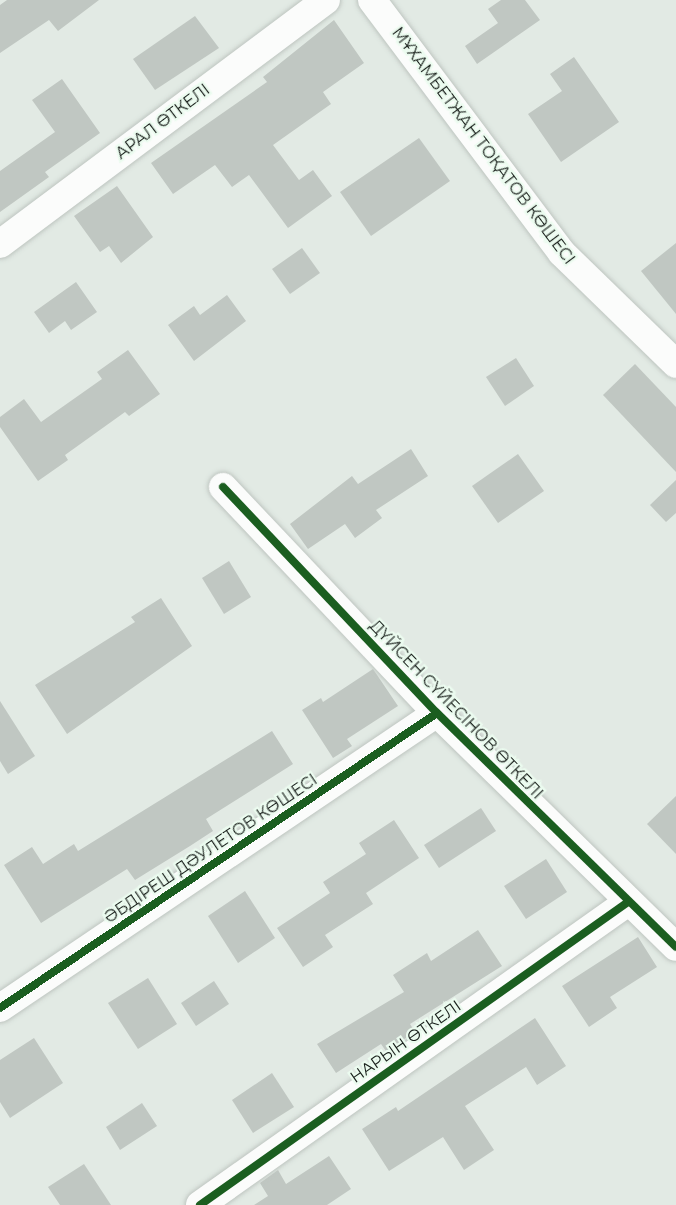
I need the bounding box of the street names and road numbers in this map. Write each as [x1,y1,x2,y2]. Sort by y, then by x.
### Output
street label: МҰХАМБЕТЖАН ТОҚАТОВ КӨШЕСІ [388,24,578,268]
street label: АРАЛ ӨТКЕЛІ [112,80,214,164]
street label: ДҮЙСЕН СҮЙЕСІНОВ ӨТКЕЛІ [365,617,547,803]
street label: ӘБДІРЕШ ДӘУЛЕТОВ КӨШЕСІ [101,770,321,928]
street label: НАРЫН ӨТКЕЛІ [347,997,465,1087]

